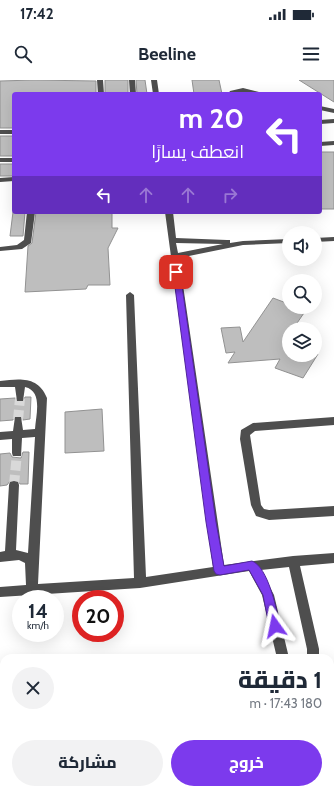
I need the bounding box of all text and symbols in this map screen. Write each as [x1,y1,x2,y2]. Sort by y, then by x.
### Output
text: 17:42 [20,5,54,23]
icon: search [12,43,34,65]
text: Beeline [138,43,196,65]
icon: menu [300,43,322,65]
text: 20 m [179,101,244,135]
icon: left [258,108,310,160]
text: انعطف يسارًا [151,141,244,163]
icon: left [93,184,115,206]
icon: ahead [135,184,157,206]
icon: ahead [177,184,199,206]
icon: right [219,184,241,206]
map controls [282,226,322,362]
button: sound [282,226,322,266]
pin [159,255,193,289]
icon: arrive [165,261,187,283]
button: search [282,274,322,314]
button: layers [282,322,322,362]
speed limit sign: 20 [72,590,124,642]
text: 14 [28,599,48,623]
position arrow [254,605,296,647]
text: km/h [27,619,49,632]
text: 1 دقيقة [238,665,322,694]
button: close [12,667,54,709]
text: 180 m · 17:43 [249,695,322,711]
button: مشاركة [12,740,163,786]
button: خروج [171,740,322,786]

